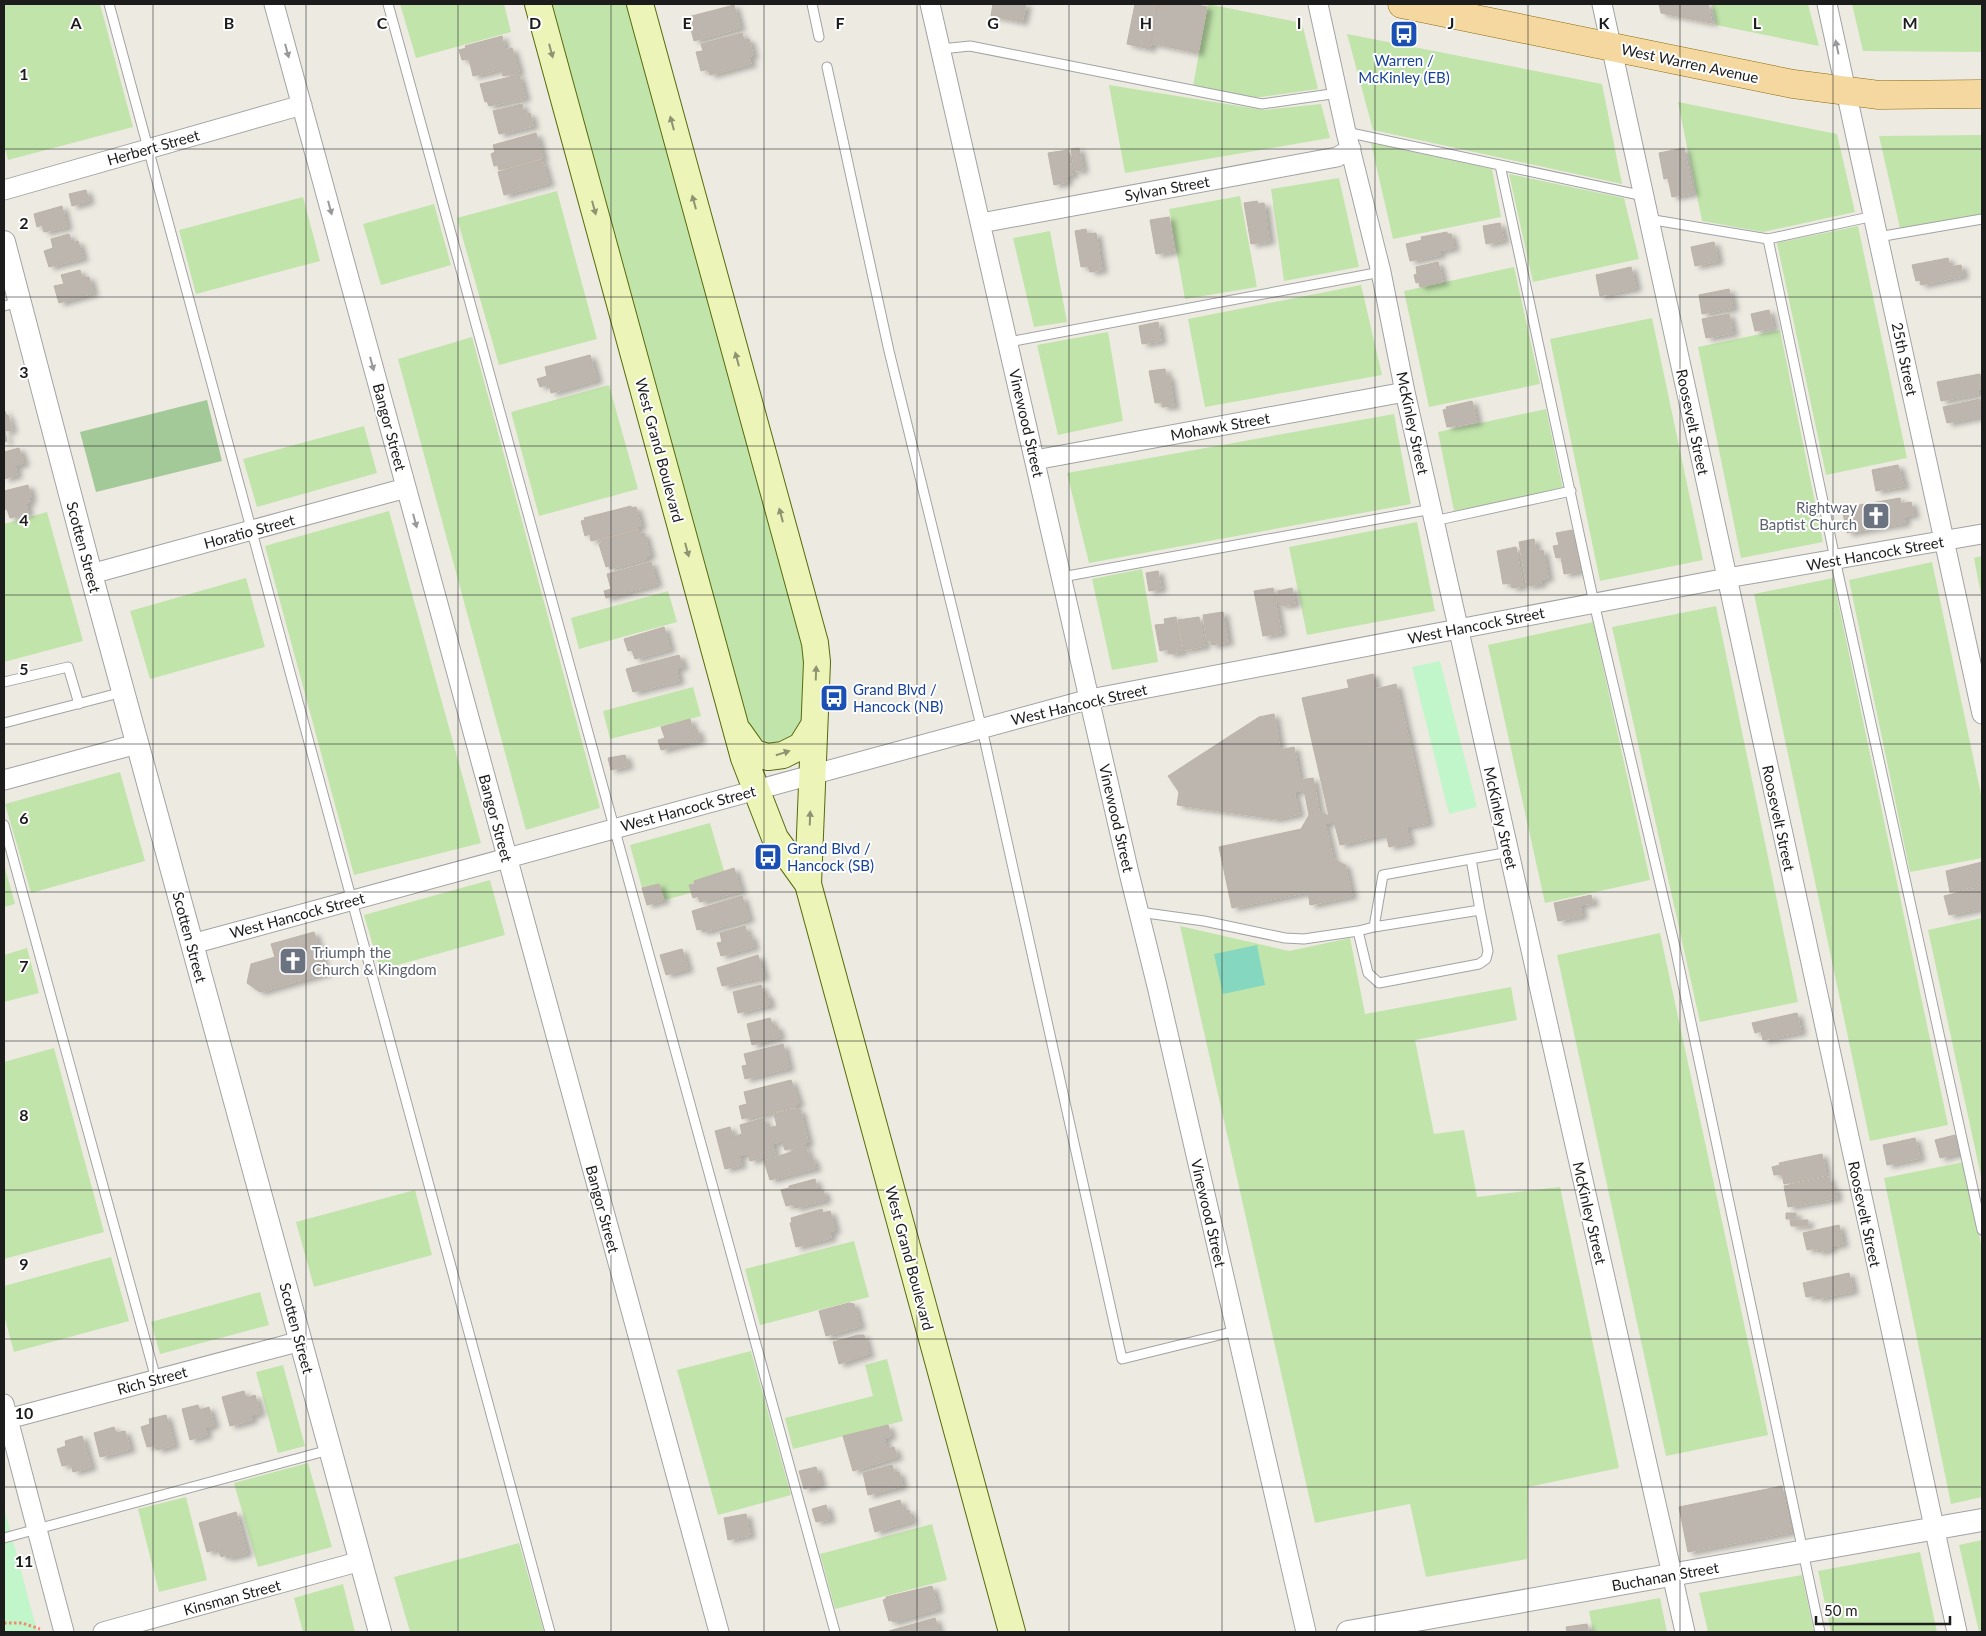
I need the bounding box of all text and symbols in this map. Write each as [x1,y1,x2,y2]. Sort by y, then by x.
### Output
text: A [69,13,82,32]
text: B [224,13,234,32]
text: C [377,13,388,32]
text: D [529,13,541,32]
text: E [682,13,692,32]
text: F [835,13,845,32]
text: G [987,13,999,32]
text: H [1140,13,1152,32]
text: I [1297,13,1301,32]
text: J [1448,13,1454,32]
text: K [1599,13,1611,32]
text: L [1753,13,1762,32]
text: M [1902,13,1918,32]
bus stop icon: Warren / McKinley (EB) [1389,19,1419,49]
street label: West Warren Avenue [1620,40,1760,86]
one-way arrow [1833,40,1841,55]
one-way arrow [283,43,291,58]
one-way arrow [547,43,555,58]
place label: Warren / McKinley (EB) [1358,51,1450,86]
text: 1 [19,64,29,83]
one-way arrow [668,115,676,130]
street label: Herbert Street [105,125,202,169]
street label: Sylvan Street [1123,172,1211,204]
one-way arrow [690,195,698,210]
one-way arrow [326,200,334,215]
one-way arrow [590,200,598,215]
text: 2 [19,213,29,232]
street label: 25th Street [1888,321,1922,398]
one-way arrow [733,351,741,366]
one-way arrow [369,357,377,372]
text: 3 [19,362,29,381]
street label: Vinewood Street [1006,367,1048,479]
street label: Roosevelt Street [1673,367,1713,477]
street label: McKinley Street [1393,370,1433,477]
street label: West Grand Boulevard [632,376,688,524]
street label: Bangor Street [370,381,411,473]
street label: Mohawk Street [1169,408,1272,444]
place label: Rightway Baptist Church [1759,498,1857,533]
street label: Scotten Street [63,500,105,595]
church icon: Rightway Baptist Church [1861,501,1891,531]
one-way arrow [776,508,784,523]
text: 4 [19,510,29,529]
street label: Horatio Street [202,510,297,552]
one-way arrow [412,514,420,529]
street label: West Hancock Street [1805,532,1946,574]
one-way arrow [683,543,691,558]
street label: West Hancock Street [1406,603,1547,647]
text: 5 [19,659,29,678]
one-way arrow [813,665,821,681]
street label: West Hancock Street [1009,679,1149,728]
place label: Grand Blvd / Hancock (NB) [853,680,943,715]
bus stop icon: Grand Blvd / Hancock (NB) [819,683,849,713]
one-way arrow [776,749,791,757]
street label: Vinewood Street [1096,762,1138,874]
street label: Roosevelt Street [1759,763,1799,873]
street label: McKinley Street [1480,765,1522,872]
street label: Bangor Street [476,772,517,864]
street label: West Hancock Street [619,781,758,835]
text: 6 [19,808,29,827]
one-way arrow [807,810,815,826]
place label: Grand Blvd / Hancock (SB) [787,839,874,874]
bus stop icon: Grand Blvd / Hancock (SB) [753,842,783,872]
street label: West Hancock Street [228,888,367,942]
street label: Scotten Street [169,890,211,985]
place label: Triumph the Church & Kingdom [312,943,437,978]
church icon: Triumph the Church & Kingdom [278,946,308,976]
text: 7 [19,956,29,975]
text: 8 [19,1105,29,1124]
street label: Vinewood Street [1188,1157,1230,1269]
street label: Roosevelt Street [1845,1159,1885,1269]
street label: McKinley Street [1569,1160,1611,1267]
street label: Bangor Street [583,1163,624,1255]
street label: West Grand Boulevard [882,1184,938,1332]
text: 9 [19,1254,29,1273]
street label: Scotten Street [276,1281,318,1376]
street label: Rich Street [115,1362,190,1398]
text: 10 [15,1403,33,1422]
text: 11 [15,1551,33,1570]
street label: Buchanan Street [1610,1558,1721,1594]
street label: Kinsman Street [181,1575,283,1619]
scale bar [1816,1594,1950,1626]
text: 50 m [1824,1601,1858,1619]

